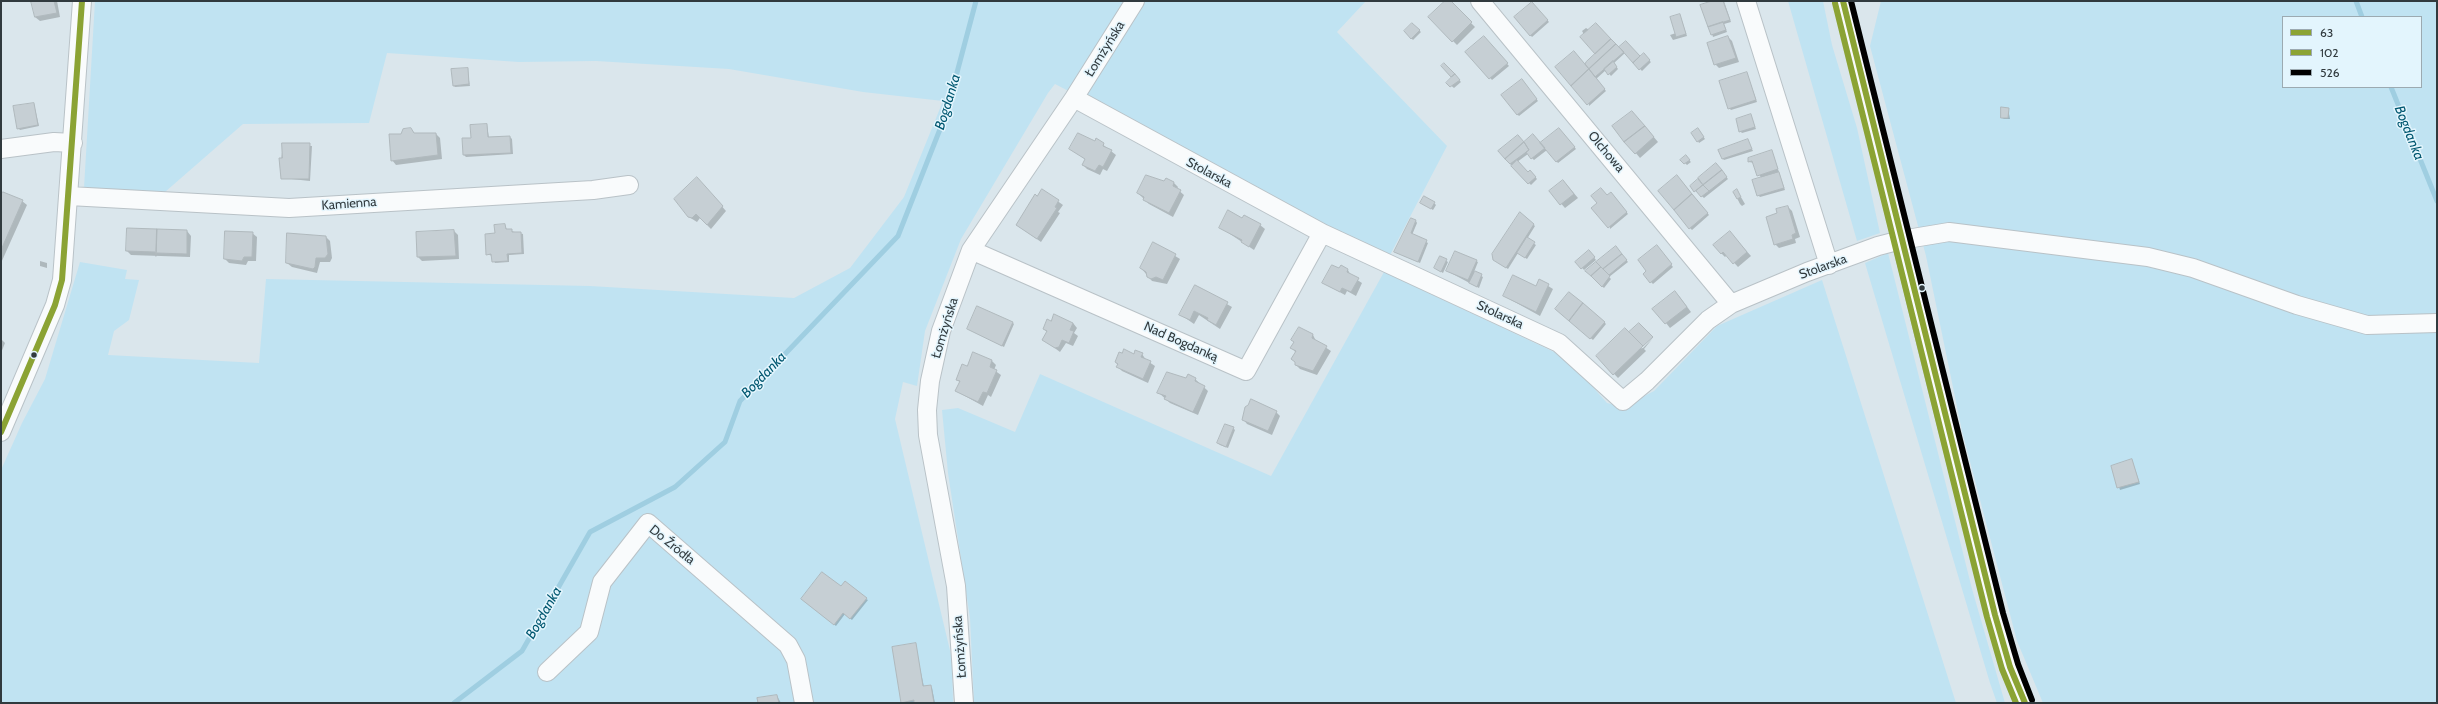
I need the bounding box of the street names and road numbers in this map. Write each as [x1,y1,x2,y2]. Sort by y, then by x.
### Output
street label: Łomżyńska [1082,18,1128,80]
street label: Olchowa [1584,128,1628,176]
street label: Stolarska [1183,154,1235,192]
street label: Kamienna [321,194,377,214]
street label: Stolarska [1797,251,1849,283]
street label: Łomżyńska [928,296,962,360]
street label: Stolarska [1474,297,1526,333]
street label: Nad Bogdanką [1141,319,1221,365]
street label: Do Źródła [646,522,698,568]
street label: Łomżyńska [950,615,970,679]

